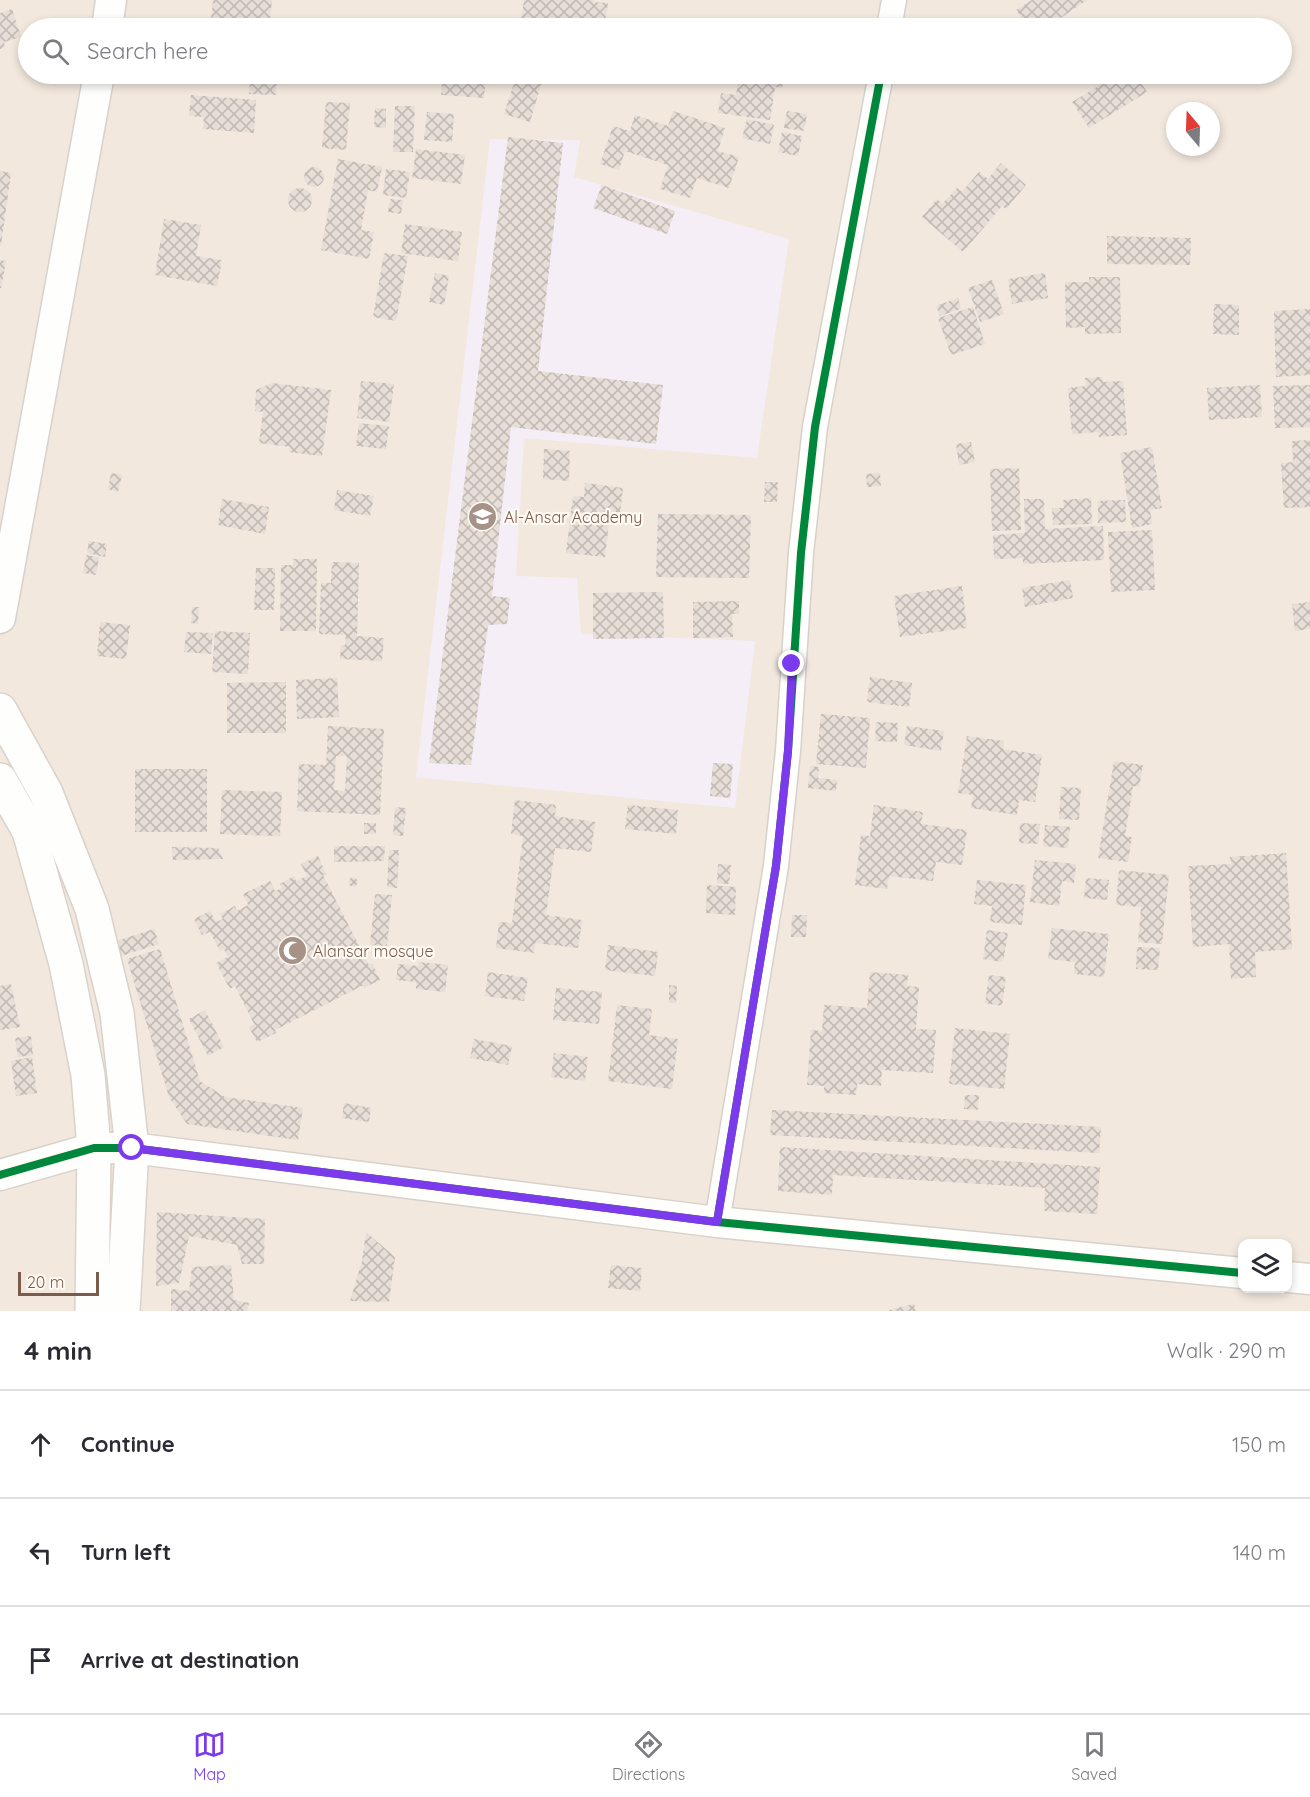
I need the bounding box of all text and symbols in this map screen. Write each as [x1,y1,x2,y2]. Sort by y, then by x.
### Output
search box [18,18,1292,84]
icon: search [39,35,72,68]
text: Search here [87,37,208,65]
north arrow [1166,102,1220,156]
school or university icon: Al-Ansar Academy [467,501,499,533]
place label: Al-Ansar Academy [504,507,642,527]
route end [778,650,804,676]
mosque icon: Alansar mosque [276,935,308,967]
place label: Alansar mosque [313,941,433,961]
route start [118,1134,144,1160]
map controls [1238,1239,1292,1293]
button: layers [1238,1239,1292,1293]
scale bar [18,1269,99,1296]
text: 20 m [27,1272,64,1292]
text: 4 min [24,1334,92,1367]
text: Walk · 290 m [1167,1338,1286,1363]
icon: ahead [24,1428,57,1461]
text: Continue [81,1430,175,1458]
text: 150 m [1232,1432,1286,1457]
icon: left [24,1536,57,1569]
text: Turn left [81,1538,171,1566]
text: 140 m [1233,1540,1286,1565]
icon: arrive [24,1644,57,1677]
text: Arrive at destination [81,1646,299,1674]
tab: Map [193,1728,226,1784]
tab: Directions [612,1728,685,1784]
tab: Saved [1071,1728,1117,1784]

